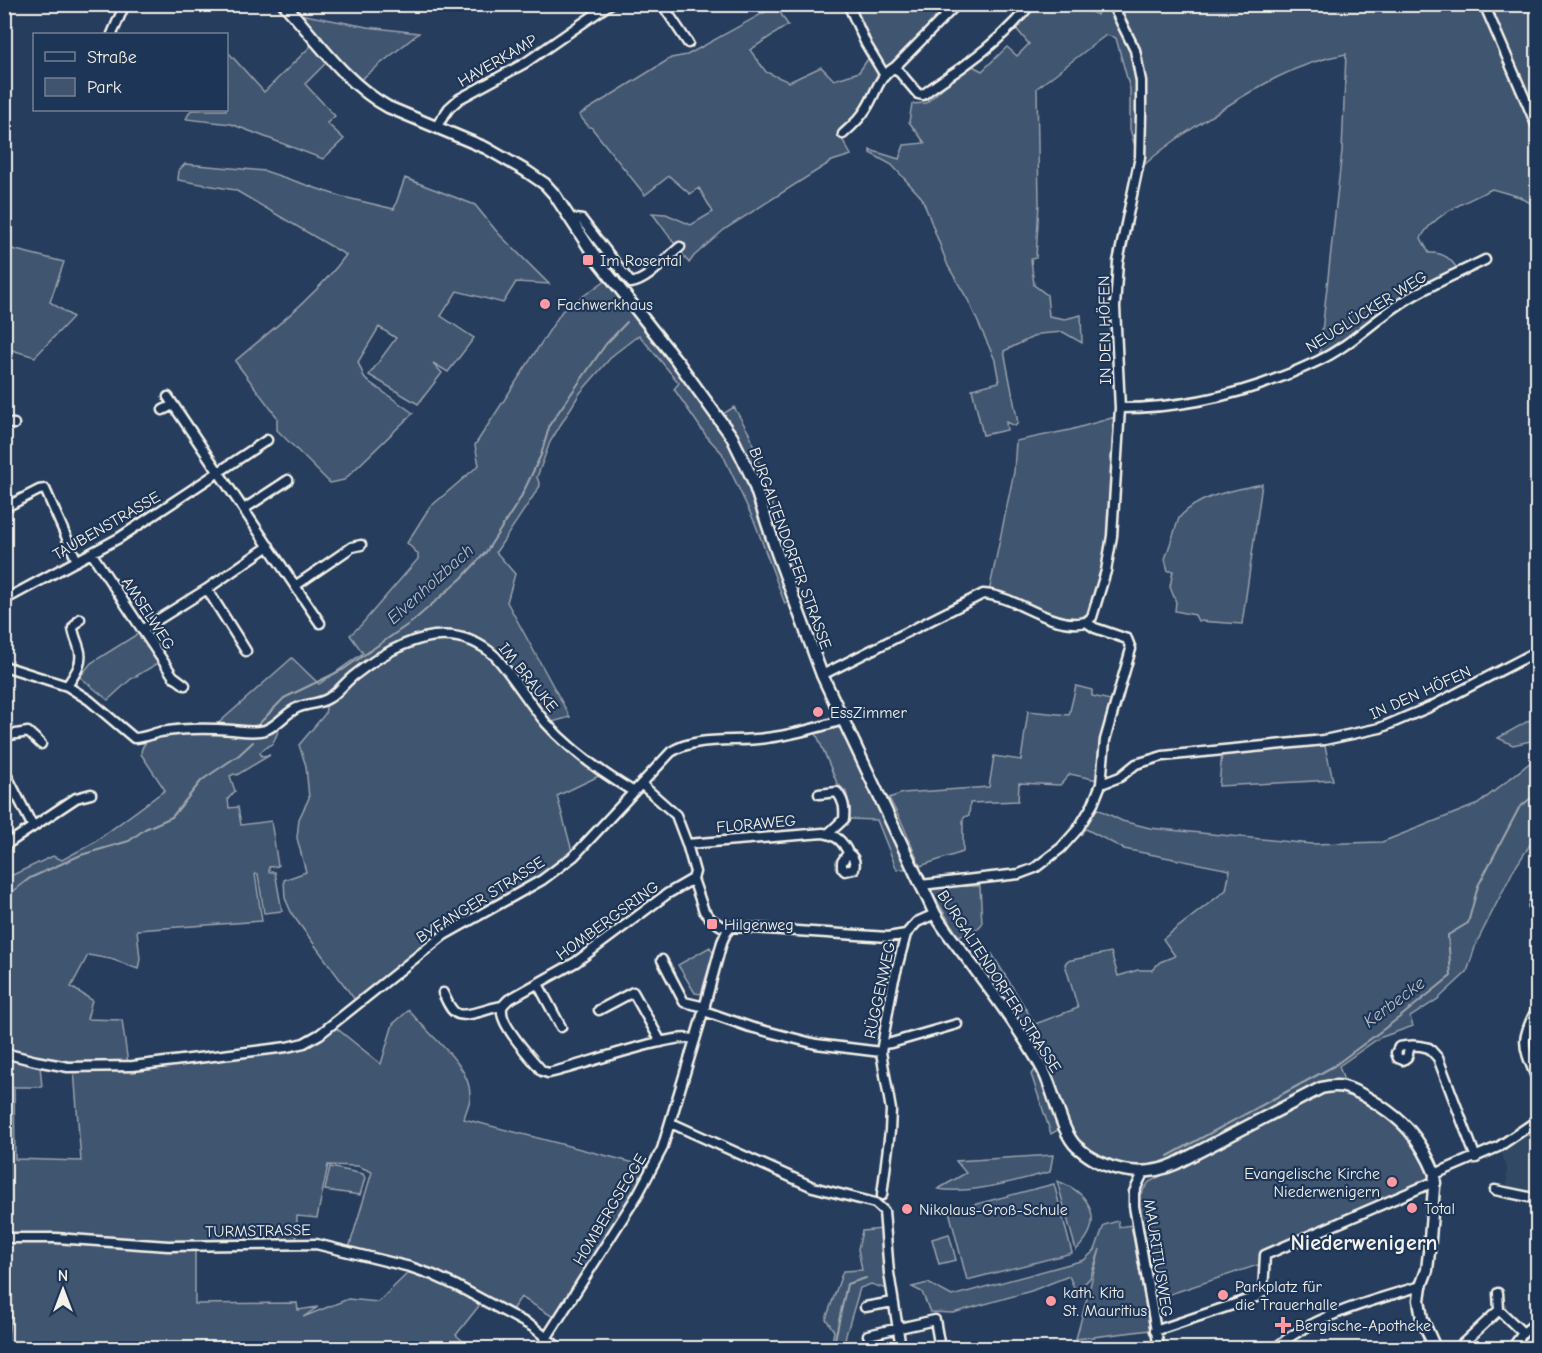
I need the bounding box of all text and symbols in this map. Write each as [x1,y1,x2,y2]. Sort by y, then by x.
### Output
street label: HAVERKAMP [455,31,540,91]
legend [33,33,228,111]
text: Straße [87,47,137,68]
text: Park [87,77,122,98]
place label: Im Rosental [600,252,682,270]
marker: Im Rosental [581,253,595,267]
street label: NEUGLÜCKER WEG [1303,267,1430,356]
street label: IN DEN HÖFEN [1095,275,1115,385]
place label: Fachwerkhaus [557,296,653,314]
marker: Fachwerkhaus [538,297,552,311]
street label: BURGALTENDORFER STRASSE [745,445,835,652]
street label: TAUBENSTRASSE [50,488,164,564]
water label: Elvenholzbach [383,540,478,629]
street label: AMSELWEG [118,574,178,653]
street label: IM BRAUKE [495,640,562,716]
street label: IN DEN HÖFEN [1367,663,1474,723]
place label: EssZimmer [830,704,907,722]
marker: EssZimmer [811,705,825,719]
street label: FLORAWEG [715,812,797,836]
street label: BYFANGER STRASSE [413,853,548,947]
street label: HOMBERGSRING [553,878,662,964]
street label: BURGALTENDORFER STRASSE [934,887,1065,1076]
place label: Hilgenweg [724,916,794,934]
marker: Hilgenweg [705,917,719,931]
street label: RÜGGENWEG [861,940,899,1040]
water label: Kerbecke [1359,973,1429,1032]
street label: HOMBERGSEGGE [570,1150,650,1268]
place label: Evangelische Kirche Niederwenigern [1244,1165,1380,1201]
marker: Evangelische Kirche Niederwenigern [1385,1175,1399,1189]
street label: MAURITIUSWEG [1140,1198,1176,1318]
place label: Total [1424,1200,1455,1218]
place label: Nikolaus-Groß-Schule [919,1201,1068,1219]
marker: Total [1405,1201,1419,1215]
marker: Nikolaus-Groß-Schule [900,1202,914,1216]
street label: TURMSTRASSE [205,1221,311,1241]
district label: Niederwenigern [1290,1230,1438,1256]
north arrow [33,1260,93,1320]
text: N [58,1267,68,1285]
place label: Parkplatz für die Trauerhalle [1235,1278,1338,1314]
place label: kath. Kita St. Mauritius [1063,1284,1147,1320]
marker: Parkplatz für die Trauerhalle [1216,1288,1230,1302]
marker: kath. Kita St. Mauritius [1044,1294,1058,1308]
place label: Bergische-Apotheke [1295,1317,1431,1335]
marker: Bergische-Apotheke [1276,1318,1290,1332]

